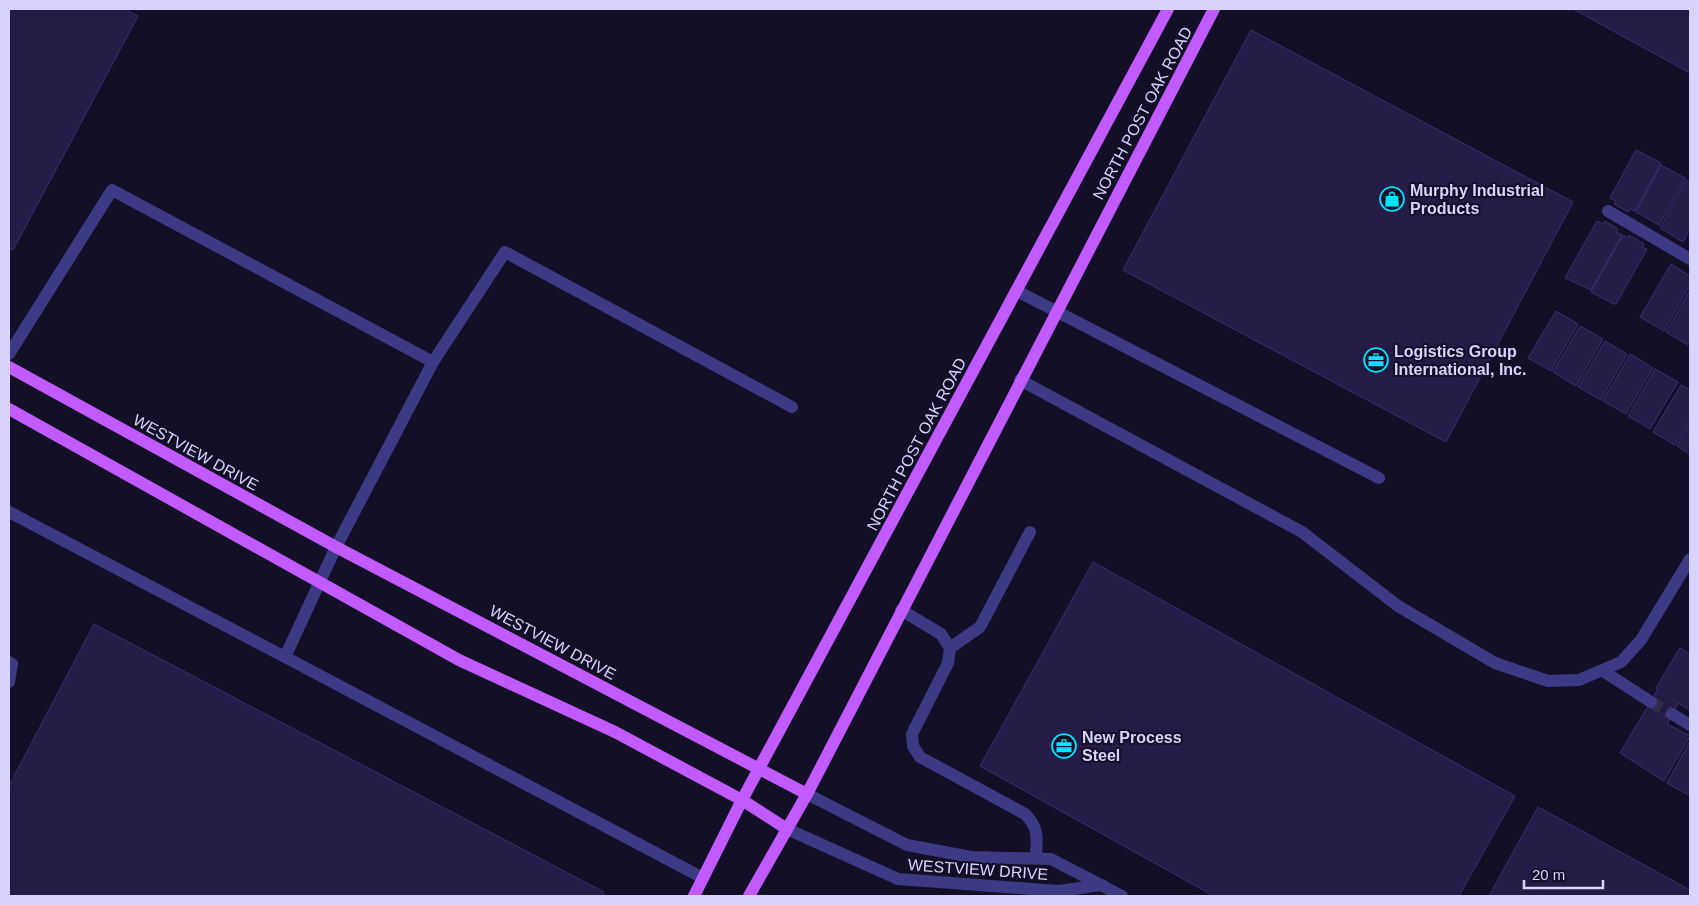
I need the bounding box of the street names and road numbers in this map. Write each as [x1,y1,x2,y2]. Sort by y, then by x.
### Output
street label: NORTH POST OAK ROAD [1090,24,1195,203]
street label: NORTH POST OAK ROAD [864,355,969,534]
street label: WESTVIEW DRIVE [130,411,261,494]
street label: WESTVIEW DRIVE [487,602,619,683]
street label: WESTVIEW DRIVE [907,856,1049,883]

